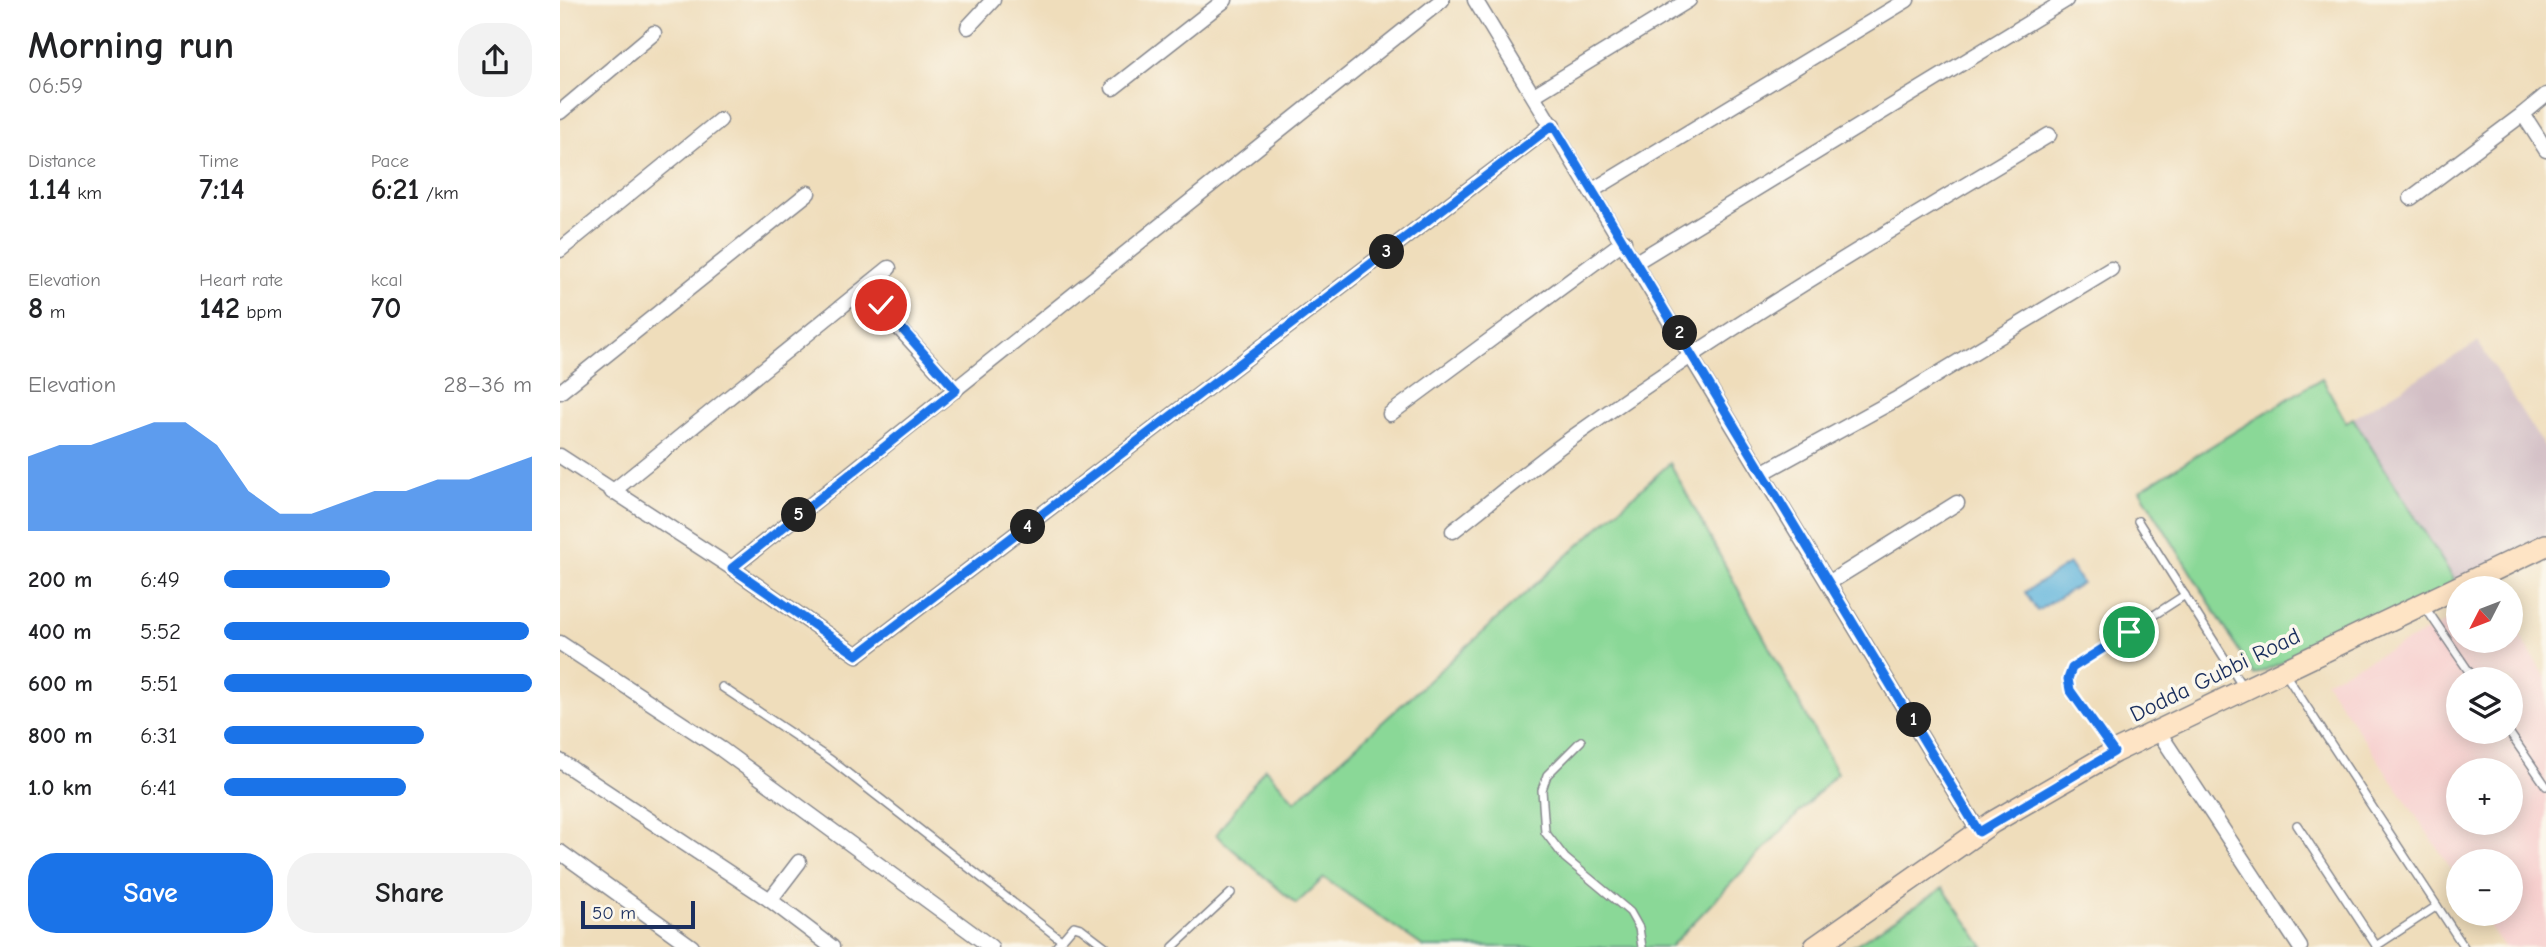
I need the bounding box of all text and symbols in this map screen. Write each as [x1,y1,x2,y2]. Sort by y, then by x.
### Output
button: share [458,23,532,97]
text: Morning run [28,24,234,68]
text: 06:59 [28,72,83,99]
text: Distance [28,150,96,172]
text: Time [199,150,239,172]
text: Pace [371,150,409,172]
text: 1.14 [28,172,71,207]
text: 7:14 [199,172,245,207]
text: 6:21 [371,172,419,207]
text: km [71,182,102,204]
text: /km [419,182,459,204]
pin: 3 [1370,234,1404,270]
text: 3 [1382,240,1391,262]
text: Elevation [28,269,101,291]
text: Heart rate [199,269,283,291]
text: kcal [371,269,403,291]
pin [851,275,911,335]
icon: check [862,286,900,324]
text: 8 [28,291,43,326]
text: 142 [199,291,240,326]
text: 70 [371,291,401,326]
text: m [43,301,65,323]
text: bpm [240,301,282,323]
pin: 2 [1662,316,1698,350]
text: 2 [1675,321,1684,343]
text: Elevation [28,371,116,398]
text: 28–36 m [444,371,532,398]
pin: 5 [782,498,816,532]
text: 5 [793,503,804,525]
pin: 4 [1010,510,1046,544]
text: 4 [1023,515,1032,537]
text: 200 m [28,566,92,593]
text: 6:49 [140,566,180,593]
north arrow [2446,576,2524,653]
map controls [2446,576,2523,926]
pin [2099,602,2159,662]
icon: arrive [2110,613,2148,651]
text: 400 m [28,618,92,645]
text: 5:52 [140,618,181,645]
street label: Dodda Gubbi Road [2126,622,2304,728]
button: layers [2446,667,2523,744]
text: 600 m [28,670,93,697]
text: 5:51 [140,670,178,697]
pin: 1 [1896,702,1932,738]
text: 1 [1910,708,1917,730]
text: 800 m [28,722,93,749]
text: 6:31 [140,722,177,749]
button: + [2446,758,2523,835]
text: 1.0 km [28,774,92,801]
text: 6:41 [140,774,177,801]
button: − [2446,849,2523,926]
button: Save [28,853,273,933]
button: Share [287,853,532,933]
scale bar [581,898,695,930]
text: 50 m [592,902,636,924]

